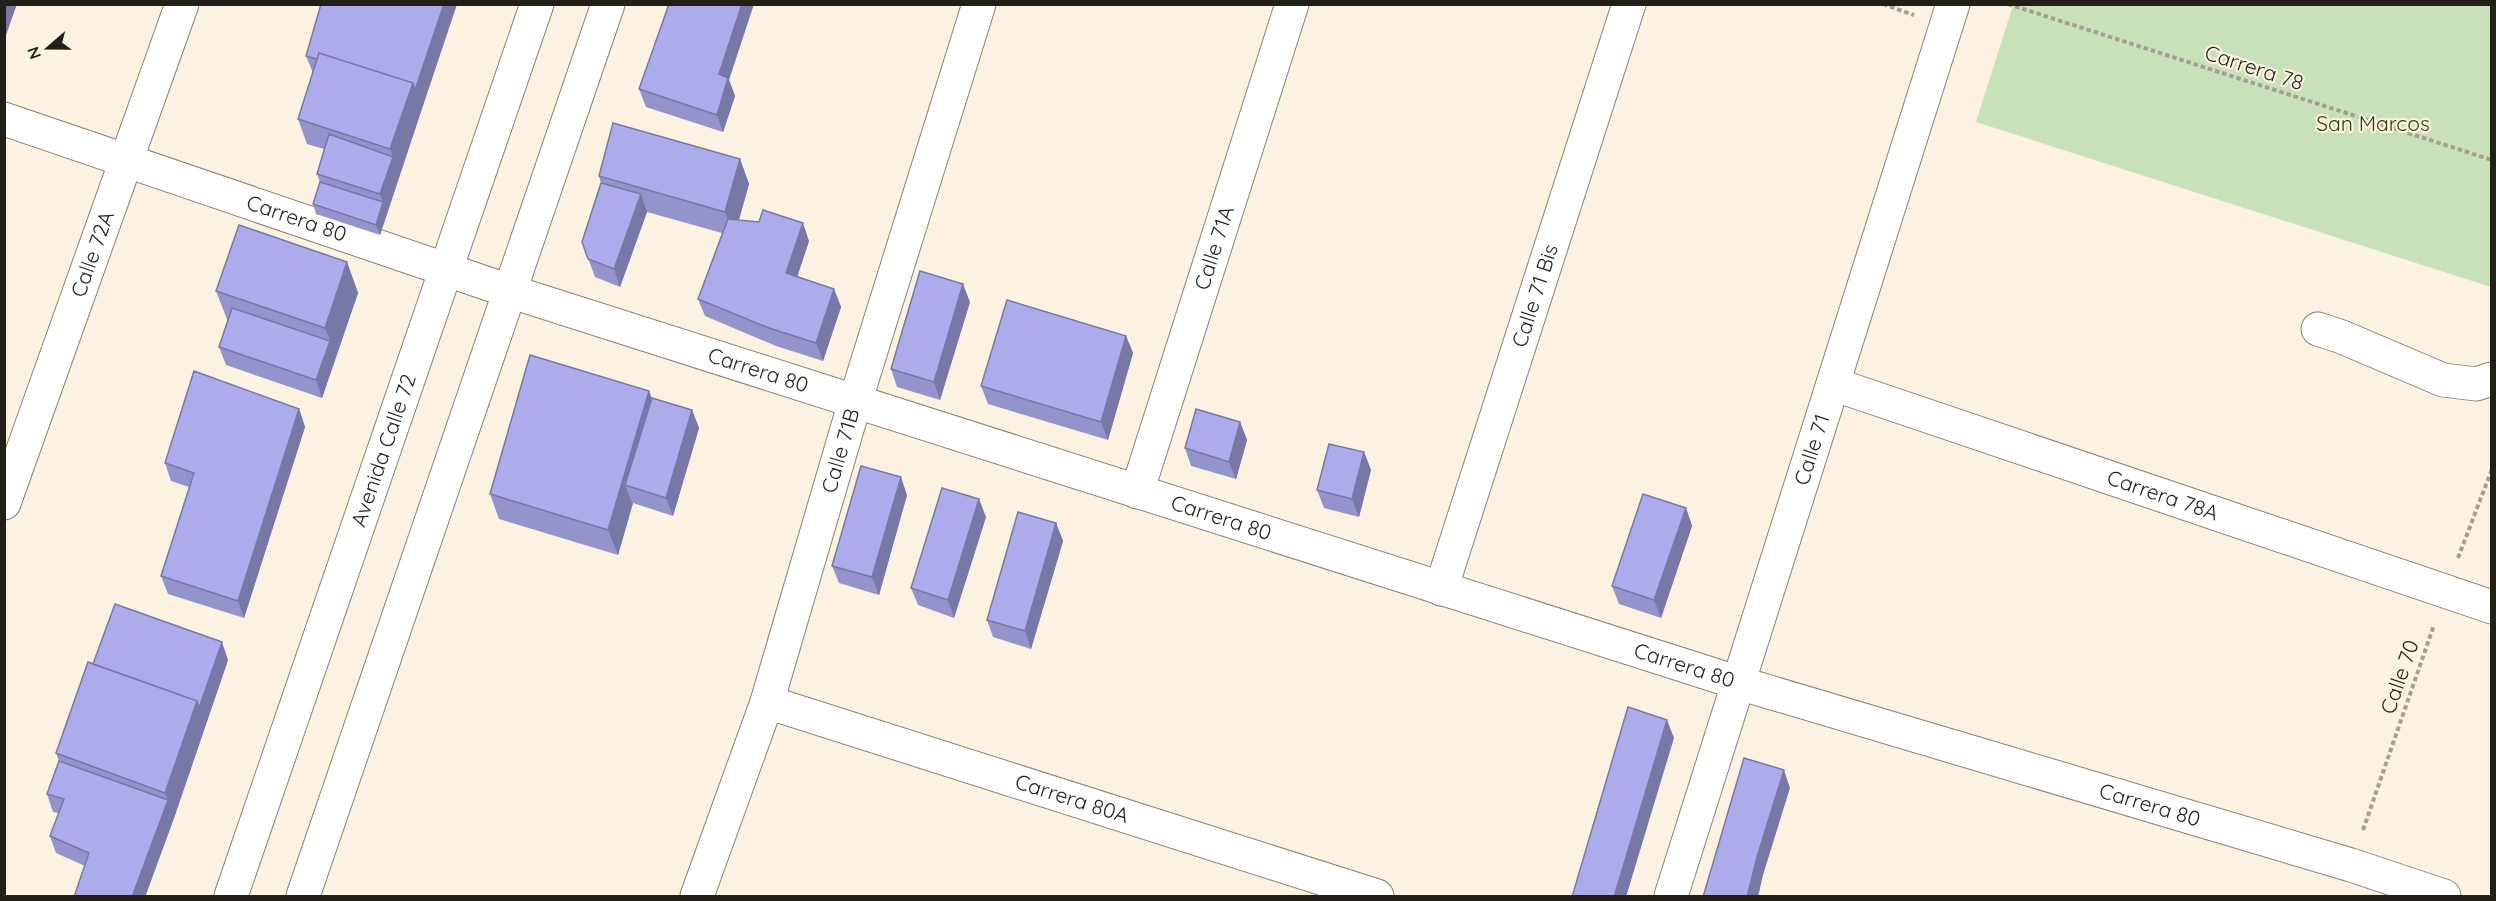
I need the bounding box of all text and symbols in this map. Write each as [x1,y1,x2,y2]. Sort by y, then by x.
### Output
north arrow [18,18,78,78]
street label: Carrera 78 [2202,39,2307,95]
text: N [22,44,45,62]
park label: San Marcos [2316,110,2430,136]
street label: Carrera 80 [243,189,350,247]
street label: Calle 71A [1188,202,1239,293]
street label: Calle 72A [64,207,119,301]
street label: Calle 71 Bis [1506,241,1563,350]
street label: Carrera 80 [705,341,812,398]
street label: Avenida Calle 72 [345,370,421,530]
street label: Calle 71B [815,405,864,496]
street label: Calle 71 [1788,411,1835,488]
street label: Carrera 78A [2104,464,2222,526]
street label: Carrera 80 [1168,489,1275,545]
street label: Carrera 80 [1631,636,1738,693]
street label: Calle 70 [2374,636,2424,717]
street label: Carrera 80A [1012,768,1132,828]
street label: Carrera 80 [2096,777,2204,832]

